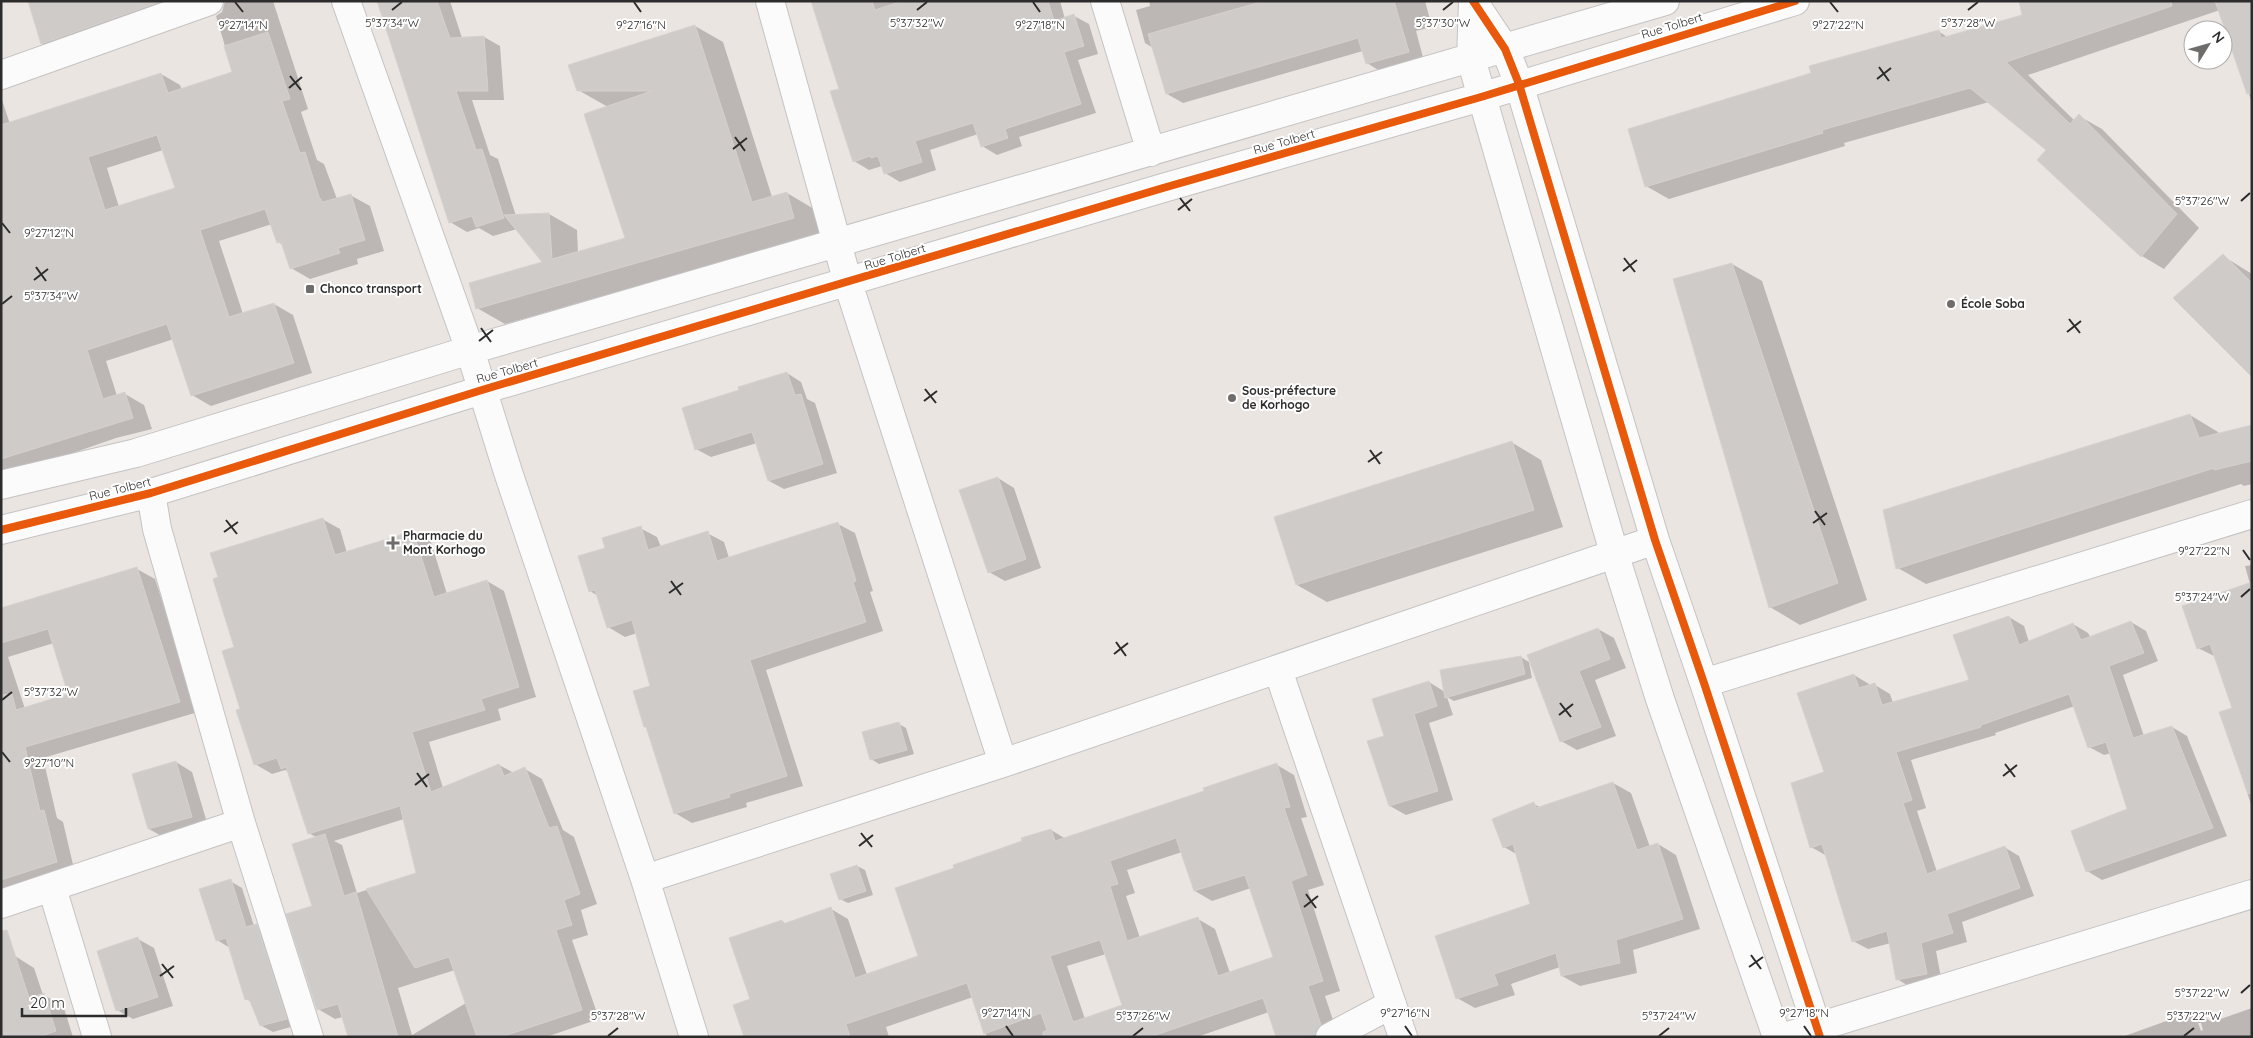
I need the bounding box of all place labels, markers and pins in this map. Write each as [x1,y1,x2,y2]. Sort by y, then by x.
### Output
place label: Chonco transport [320,281,422,296]
marker: Chonco transport [304,283,316,295]
place label: École Soba [1961,296,2025,311]
marker: École Soba [1945,298,1957,310]
place label: Sous-préfecture de Korhogo [1242,383,1336,412]
marker: Sous-préfecture de Korhogo [1226,392,1238,404]
place label: Pharmacie du Mont Korhogo [403,528,486,557]
marker: Pharmacie du Mont Korhogo [387,537,399,549]

